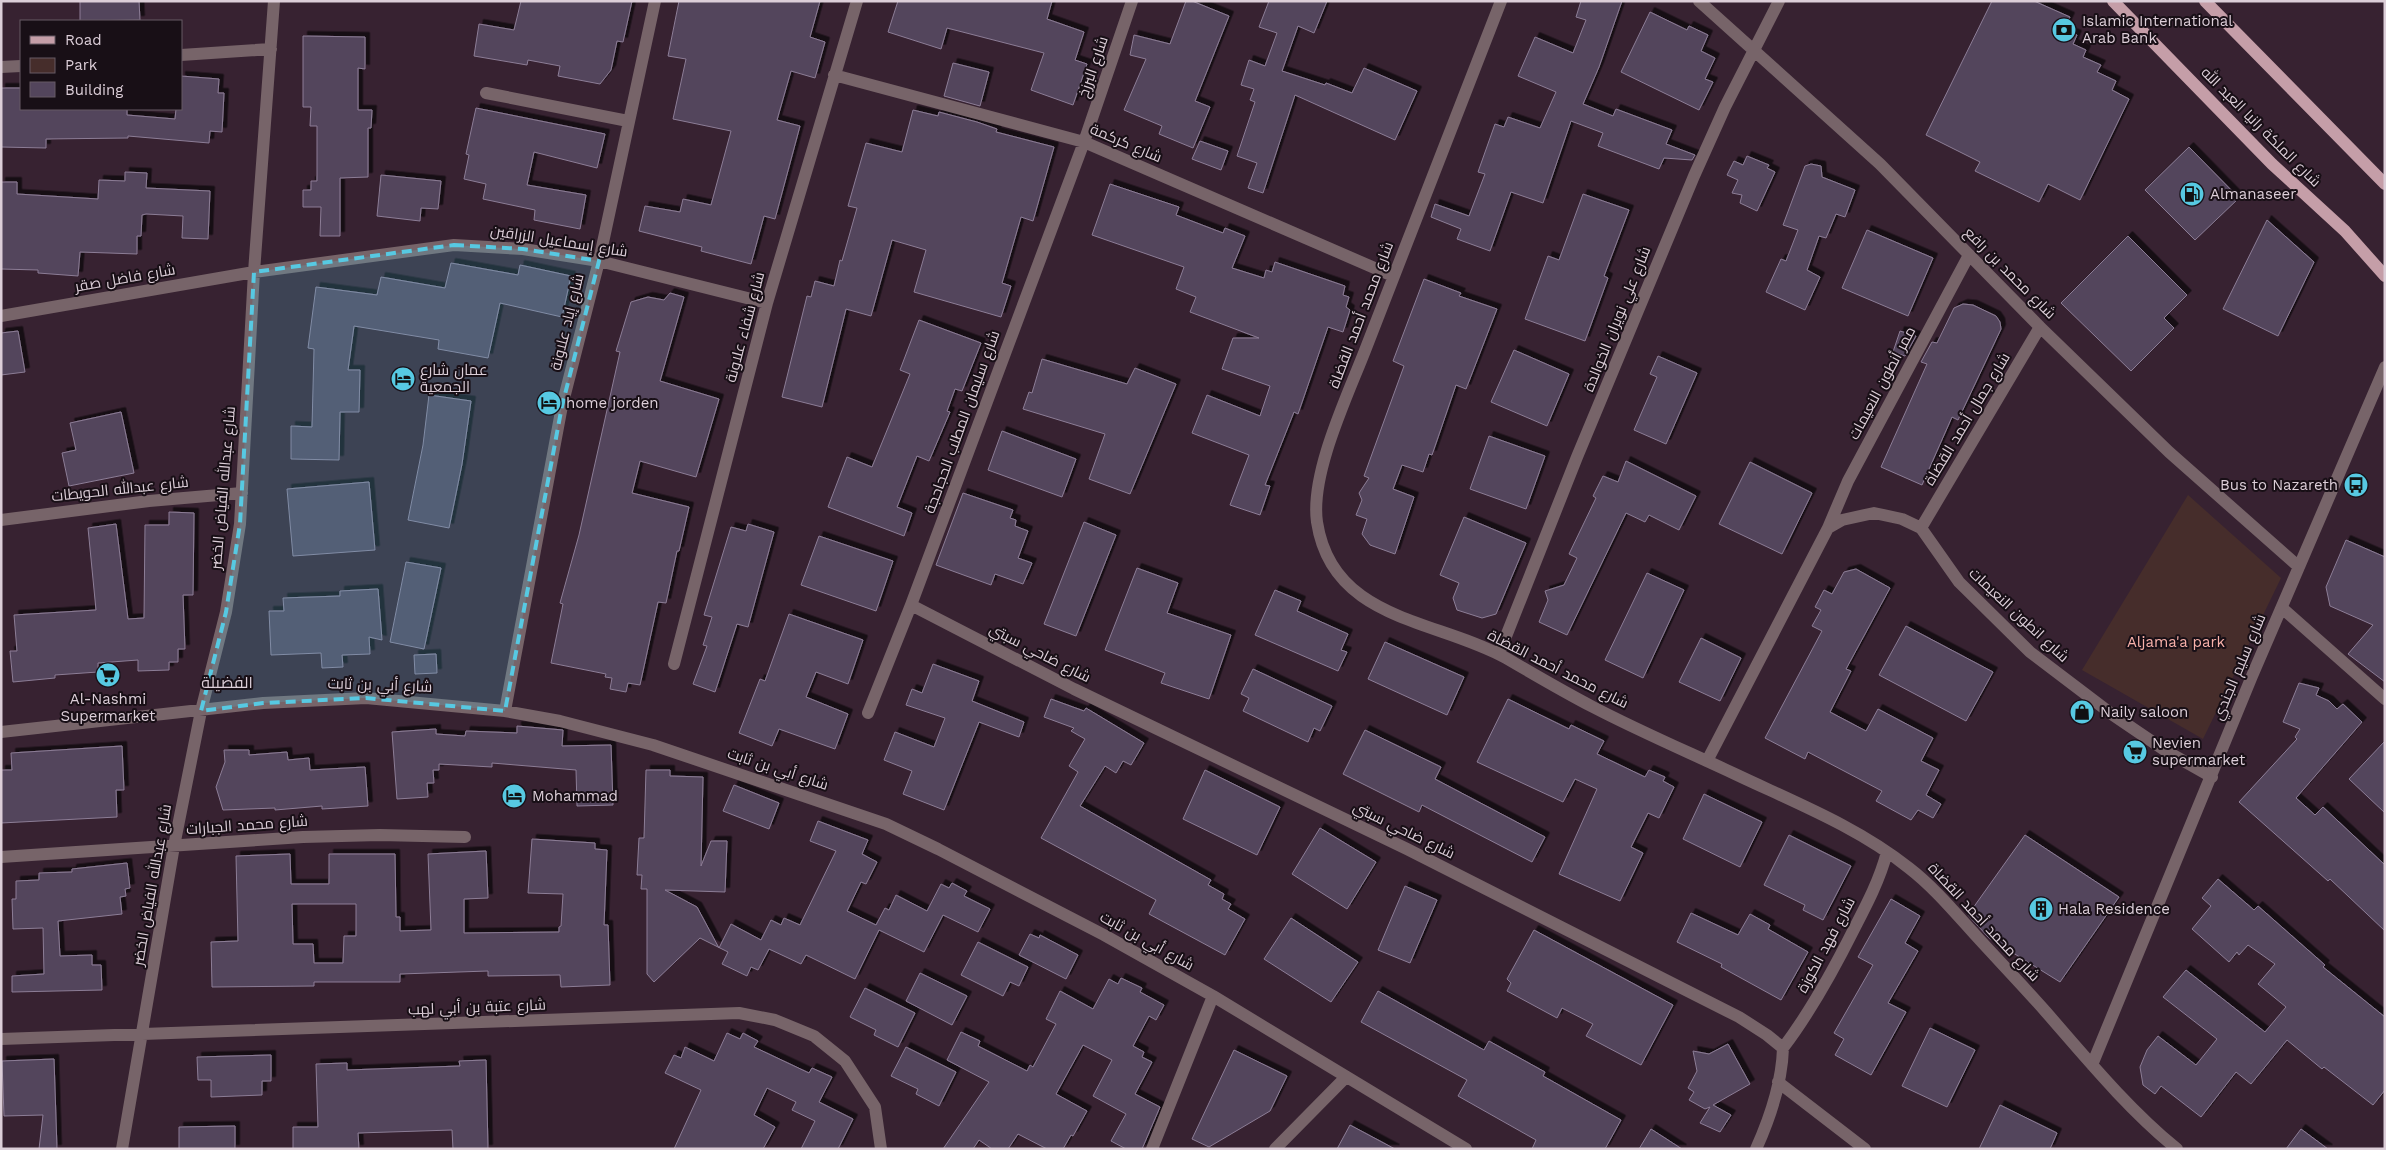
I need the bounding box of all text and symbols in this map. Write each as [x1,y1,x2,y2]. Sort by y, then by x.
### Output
place label: Islamic International Arab Bank [2082,12,2233,47]
bank icon: Islamic International Arab Bank [2051,17,2077,43]
legend [20,20,182,110]
text: Road [65,31,102,49]
street label: شارع البرزخ [1074,34,1114,101]
text: Park [65,56,98,74]
street label: شارع الملكة رانيا العبد الله [2196,63,2325,192]
text: Building [65,81,123,99]
street label: شارع كركمة [1087,120,1165,168]
fuel station icon: Almanaseer [2179,181,2205,207]
place label: Almanaseer [2210,185,2296,203]
street label: شارع إسماعيل الزراقين [489,221,629,263]
street label: شارع محمد بن رافع [1959,223,2060,324]
street label: شارع محمد أحمد القضاة [1324,239,1399,392]
street label: شارع علي نويران الخوالدة [1580,244,1657,395]
street label: شارع فاضل صقر [72,260,177,298]
street label: شارع شفاء علاونة [722,270,770,385]
street label: شارع إياد علاونة [546,272,590,373]
street label: ممر أنطون النعيمات [1844,323,1920,443]
street label: شارع سليمان المطلب الحجاحجة [920,328,1005,517]
street label: شارع جمال أحمد القضاة [1919,349,2015,490]
place label: عمان شارع الجمعية [420,361,488,396]
hotel icon: عمان شارع الجمعية [390,366,416,392]
hotel icon: home jorden [536,390,562,416]
place label: home jorden [566,394,659,412]
street label: شارع عبدالله الفياض الخضر [206,405,241,572]
street label: شارع عبدالله الحويطات [50,472,190,507]
bus stop icon: Bus to Nazareth [2343,472,2369,498]
place label: Bus to Nazareth [2220,476,2338,494]
street label: شارع انطون النعيمات [1964,564,2073,667]
street label: شارع سليم الجندي [2209,611,2272,724]
street label: شارع ضاحي سبتي [985,620,1094,689]
street label: شارع محمد أحمد القضاة [1484,625,1632,714]
park label: Aljama'a park [2127,633,2226,651]
supermarket icon: Al-Nashmi Supermarket [95,662,121,688]
district label: الفضيلة [201,673,253,692]
street label: شارع أبي بن ثابت [327,673,433,699]
place label: Al-Nashmi Supermarket [61,690,156,725]
shop icon: Naily saloon [2069,699,2095,725]
place label: Naily saloon [2100,703,2188,721]
place label: Nevien supermarket [2152,734,2246,769]
supermarket icon: Nevien supermarket [2122,739,2148,765]
street label: شارع أبي بن ثابت [724,743,831,797]
hotel icon: Mohammad [501,783,527,809]
place label: Mohammad [532,787,618,805]
street label: شارع ضاحي سبتي [1349,798,1458,865]
street label: شارع عبدالله الفياض الخضر [128,803,177,969]
street label: شارع محمد الجبارات [186,812,309,840]
street label: شارع محمد أحمد القضاة [1923,858,2044,986]
street label: شارع فهد الكوزة [1793,894,1861,997]
building icon: Hala Residence [2028,896,2054,922]
place label: Hala Residence [2058,900,2170,918]
street label: شارع أبي بن ثابت [1095,907,1198,977]
street label: شارع عتبة بن أبي لهب [408,995,546,1021]

